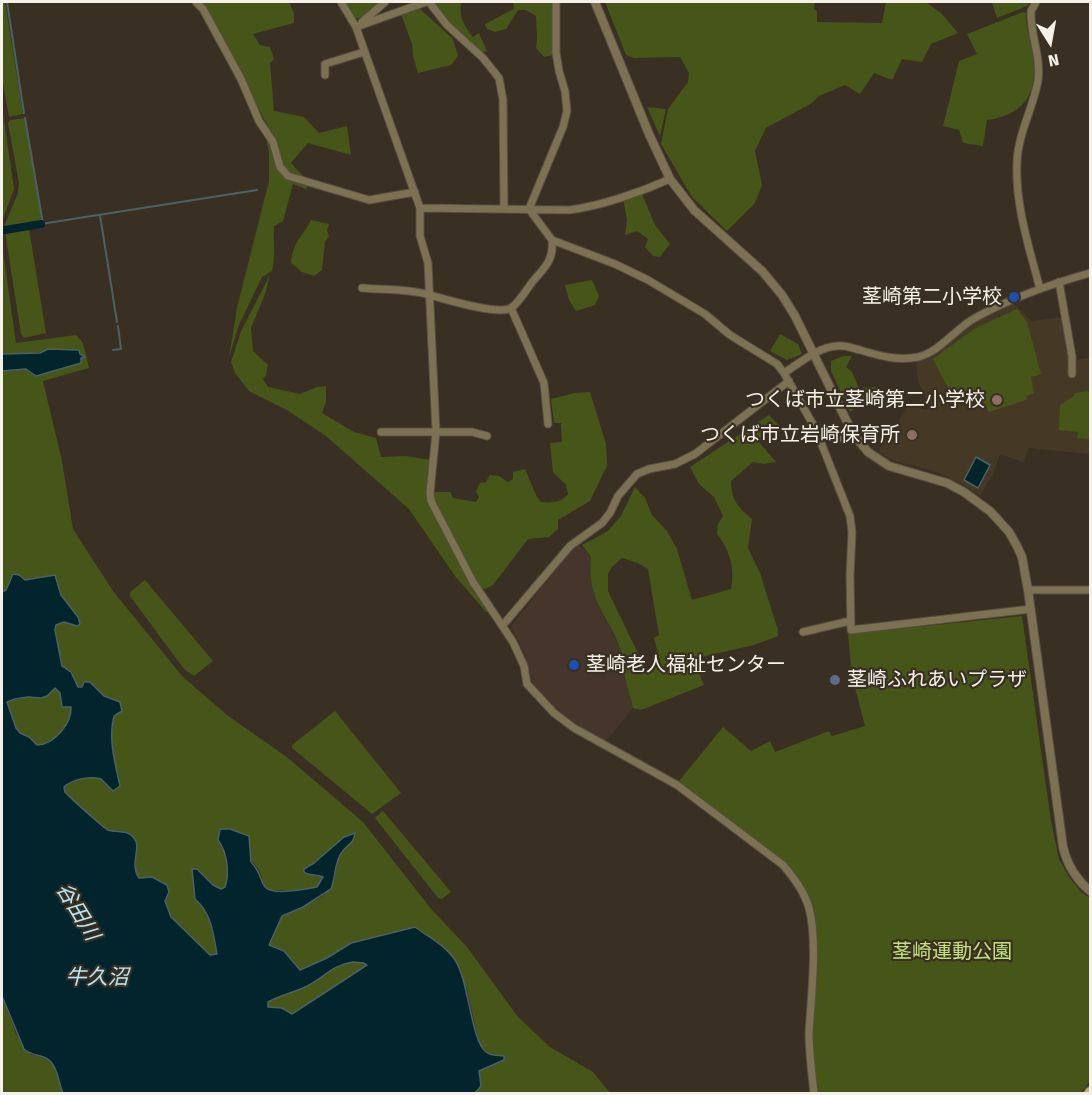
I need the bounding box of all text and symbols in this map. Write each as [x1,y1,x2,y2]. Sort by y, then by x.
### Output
north arrow [1020,12,1080,72]
text: N [1047,50,1061,70]
place label: 茎崎第二小学校 [862,285,1002,309]
marker: 茎崎第二小学校 [1007,290,1021,304]
place label: つくば市立茎崎第二小学校 [745,388,985,412]
marker: つくば市立茎崎第二小学校 [990,393,1004,407]
place label: つくば市立岩崎保育所 [700,423,900,447]
marker: つくば市立岩崎保育所 [905,428,919,442]
place label: 茎崎老人福祉センター [586,653,786,677]
marker: 茎崎老人福祉センター [567,658,581,672]
place label: 茎崎ふれあいプラザ [847,668,1027,692]
marker: 茎崎ふれあいプラザ [828,673,842,687]
water label: 谷田川 [50,879,104,945]
park label: 茎崎運動公園 [892,940,1012,964]
water label: 牛久沼 [66,965,128,991]

